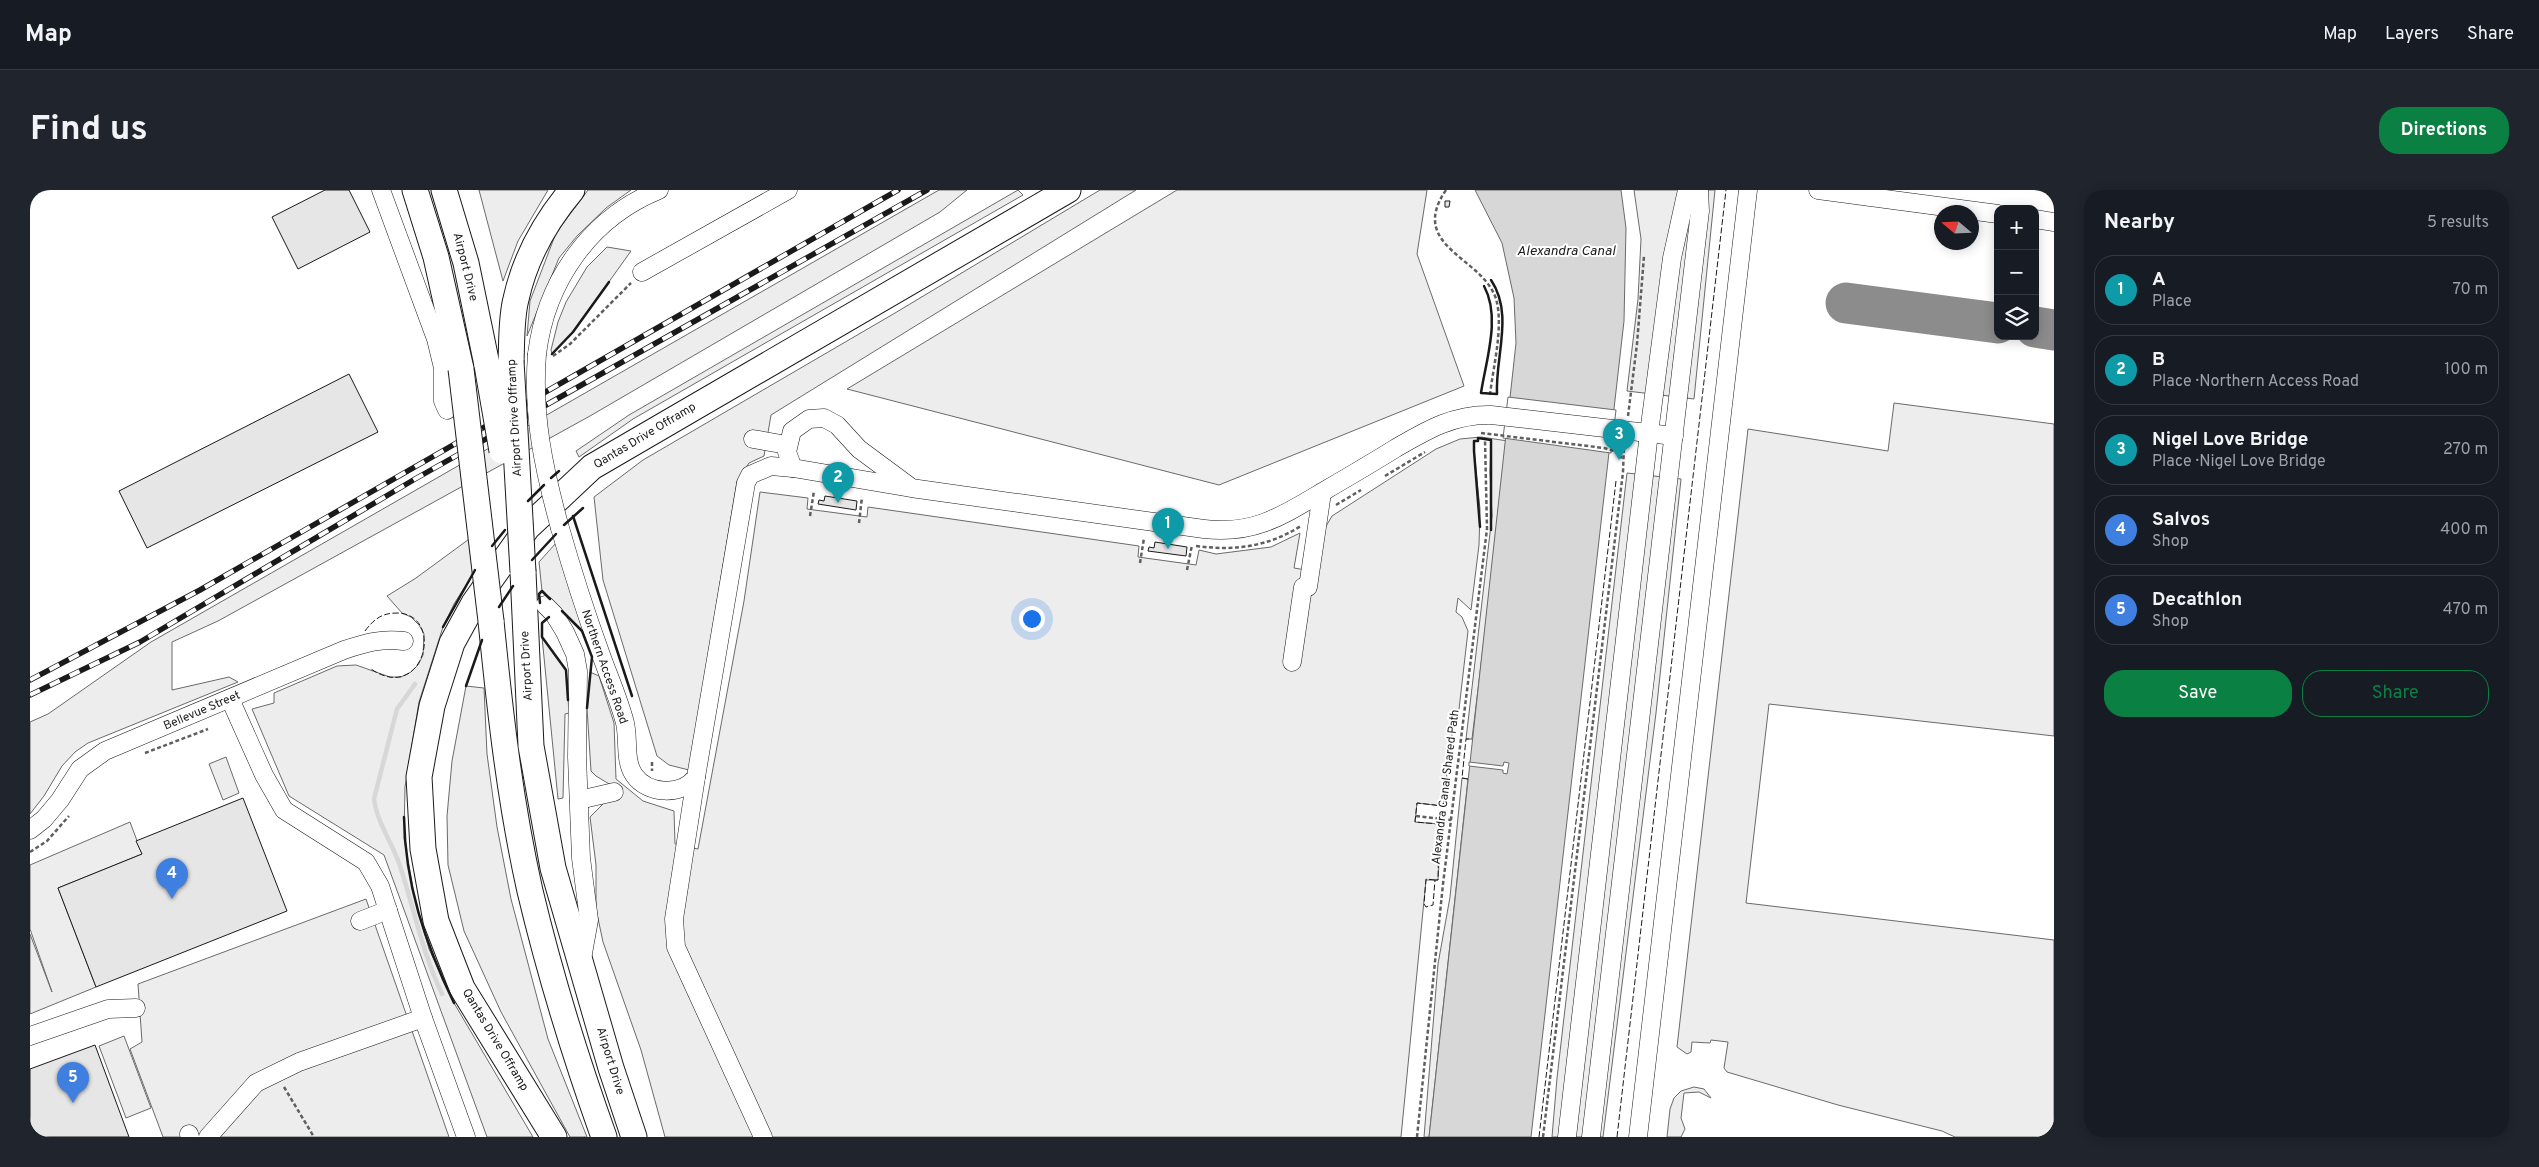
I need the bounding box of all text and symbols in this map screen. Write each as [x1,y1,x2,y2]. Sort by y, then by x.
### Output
text: Map [25,20,72,50]
text: Map [2323,23,2357,46]
text: Layers [2385,23,2439,46]
text: Share [2467,23,2514,46]
button: Directions [2379,107,2509,154]
text: Find us [30,108,148,152]
north arrow [1934,205,1979,250]
map controls [1994,205,2039,340]
button: + [1994,205,2039,250]
text: Nearby [2104,209,2175,236]
text: 5 results [2427,213,2489,233]
street label: Airport Drive [449,231,481,303]
water label: Alexandra Canal [1517,243,1617,260]
button: − [1994,250,2039,295]
text: A [2152,268,2166,292]
text: 1 [2118,280,2124,300]
text: 70 m [2453,280,2488,300]
text: Place [2152,292,2192,312]
button: layers [1994,295,2039,340]
text: B [2152,348,2165,372]
street label: Airport Drive Offramp [504,359,526,477]
text: 2 [2116,360,2126,380]
text: 100 m [2444,360,2488,380]
text: Place · Northern Access Road [2152,372,2359,392]
street label: Qantas Drive Offramp [591,399,699,473]
pin: 3 [1603,419,1635,460]
text: Nigel Love Bridge [2152,428,2308,452]
text: 3 [2116,440,2126,460]
text: 270 m [2443,440,2488,460]
text: Place · Nigel Love Bridge [2152,452,2326,472]
pin: 2 [822,462,854,503]
pin: 1 [1152,508,1184,549]
text: Salvos [2152,508,2210,532]
text: 4 [2116,520,2126,540]
text: 400 m [2440,520,2488,540]
text: Shop [2152,532,2189,552]
text: Decathlon [2152,588,2242,612]
text: 5 [2116,600,2126,620]
text: 470 m [2443,600,2488,620]
your location [1019,606,1045,632]
street label: Northern Access Road [577,608,631,726]
text: Shop [2152,612,2189,632]
street label: Airport Drive [517,631,537,701]
button: Save [2104,670,2292,717]
button: Share [2302,670,2489,717]
street label: Bellevue Street [161,688,243,734]
street label: Alexandra Canal Shared Path [1429,709,1463,865]
pin: 4 [156,858,188,899]
street label: Qantas Drive Offramp [458,986,532,1094]
street label: Airport Drive [592,1025,628,1097]
pin: 5 [57,1062,89,1103]

